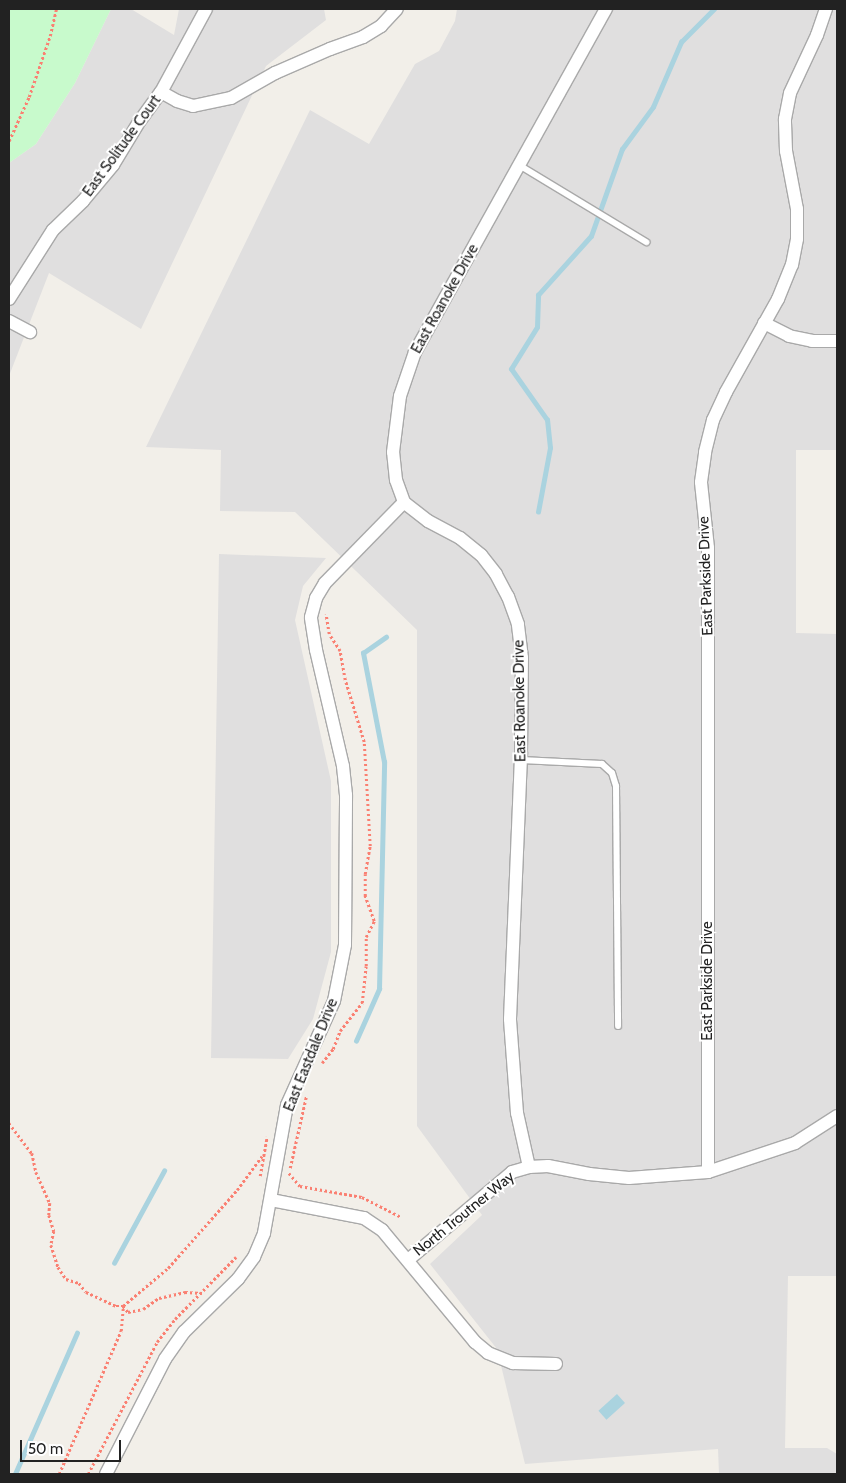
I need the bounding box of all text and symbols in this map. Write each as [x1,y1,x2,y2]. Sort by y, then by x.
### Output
street label: East Solitude Court [79,92,165,200]
street label: East Roanoke Drive [408,241,482,357]
street label: East Parkside Drive [695,516,717,636]
street label: East Roanoke Drive [510,640,530,762]
street label: East Parkside Drive [699,921,717,1041]
street label: East Eastdale Drive [280,996,342,1114]
street label: North Troutner Way [410,1168,518,1260]
scale bar [22,1430,124,1462]
text: 50 m [28,1440,63,1458]

